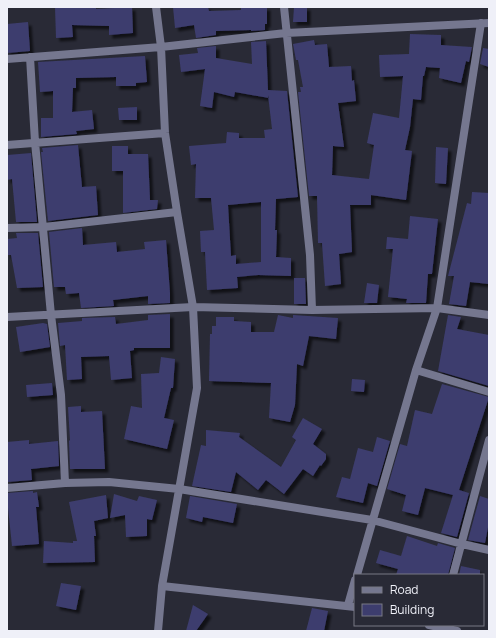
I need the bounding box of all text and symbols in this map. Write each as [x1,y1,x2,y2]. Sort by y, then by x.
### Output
legend [354,574,484,626]
text: Road [390,581,418,598]
text: Building [390,601,434,618]

